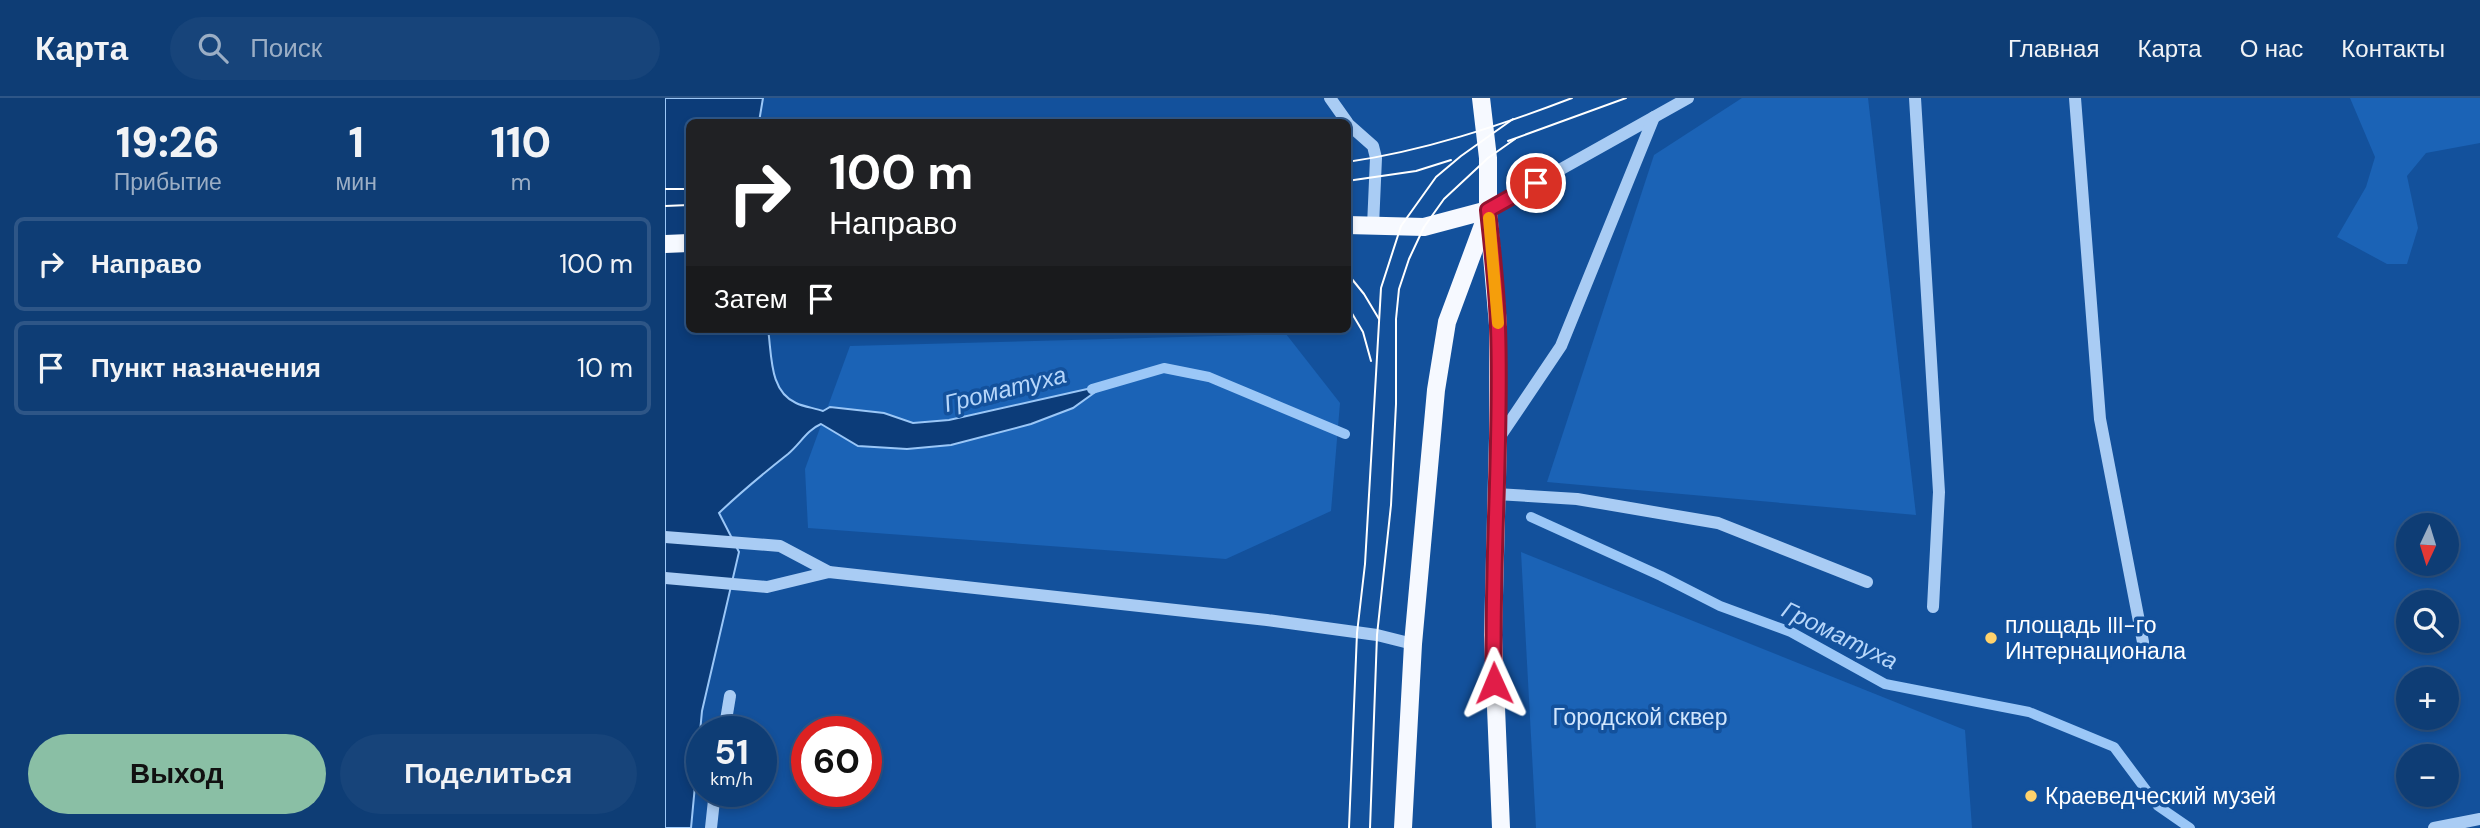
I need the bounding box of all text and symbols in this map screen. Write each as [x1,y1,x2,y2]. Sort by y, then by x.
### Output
search box [170,17,660,80]
text: Карта [35,27,128,70]
icon: search [194,29,232,67]
text: Поиск [250,31,322,65]
text: Главная [2008,33,2099,64]
text: Карта [2137,33,2202,64]
text: О нас [2240,33,2303,64]
text: Контакты [2341,33,2445,64]
text: 19:26 [116,115,220,170]
text: 1 [348,115,364,170]
text: 110 [491,115,551,170]
text: 100 m [829,140,973,204]
icon: right [714,147,805,238]
pin [1506,153,1566,213]
icon: arrive [1517,164,1555,202]
text: Прибытие [114,167,222,197]
text: мин [336,167,377,197]
text: m [511,167,531,197]
text: Направо [829,202,957,244]
icon: right [32,245,70,283]
text: Направо [91,247,202,281]
text: 100 m [559,247,633,281]
icon: arrive [802,280,840,318]
text: Затем [714,282,788,316]
icon: arrive [32,349,70,387]
text: Пункт назначения [91,351,321,385]
text: 10 m [577,351,633,385]
water label: Громатуха [941,359,1069,419]
north arrow [2396,513,2459,576]
map controls [2396,513,2459,807]
button: search [2396,590,2459,653]
water label: Громатуха [1777,594,1903,676]
place label: площадь III-го Интернационала [2005,610,2186,666]
marker: площадь III-го Интернационала [1983,630,1999,646]
position arrow [1457,646,1531,720]
button: + [2396,667,2459,730]
park label: Городской сквер [1553,702,1727,732]
speed limit sign: 60 [791,716,882,807]
text: 51 [714,729,749,775]
button: Выход [28,734,326,814]
button: Поделиться [340,734,637,814]
button: − [2396,744,2459,807]
text: km/h [710,767,753,791]
place label: Краеведческий музей [2045,781,2276,811]
marker: Краеведческий музей [2023,788,2039,804]

